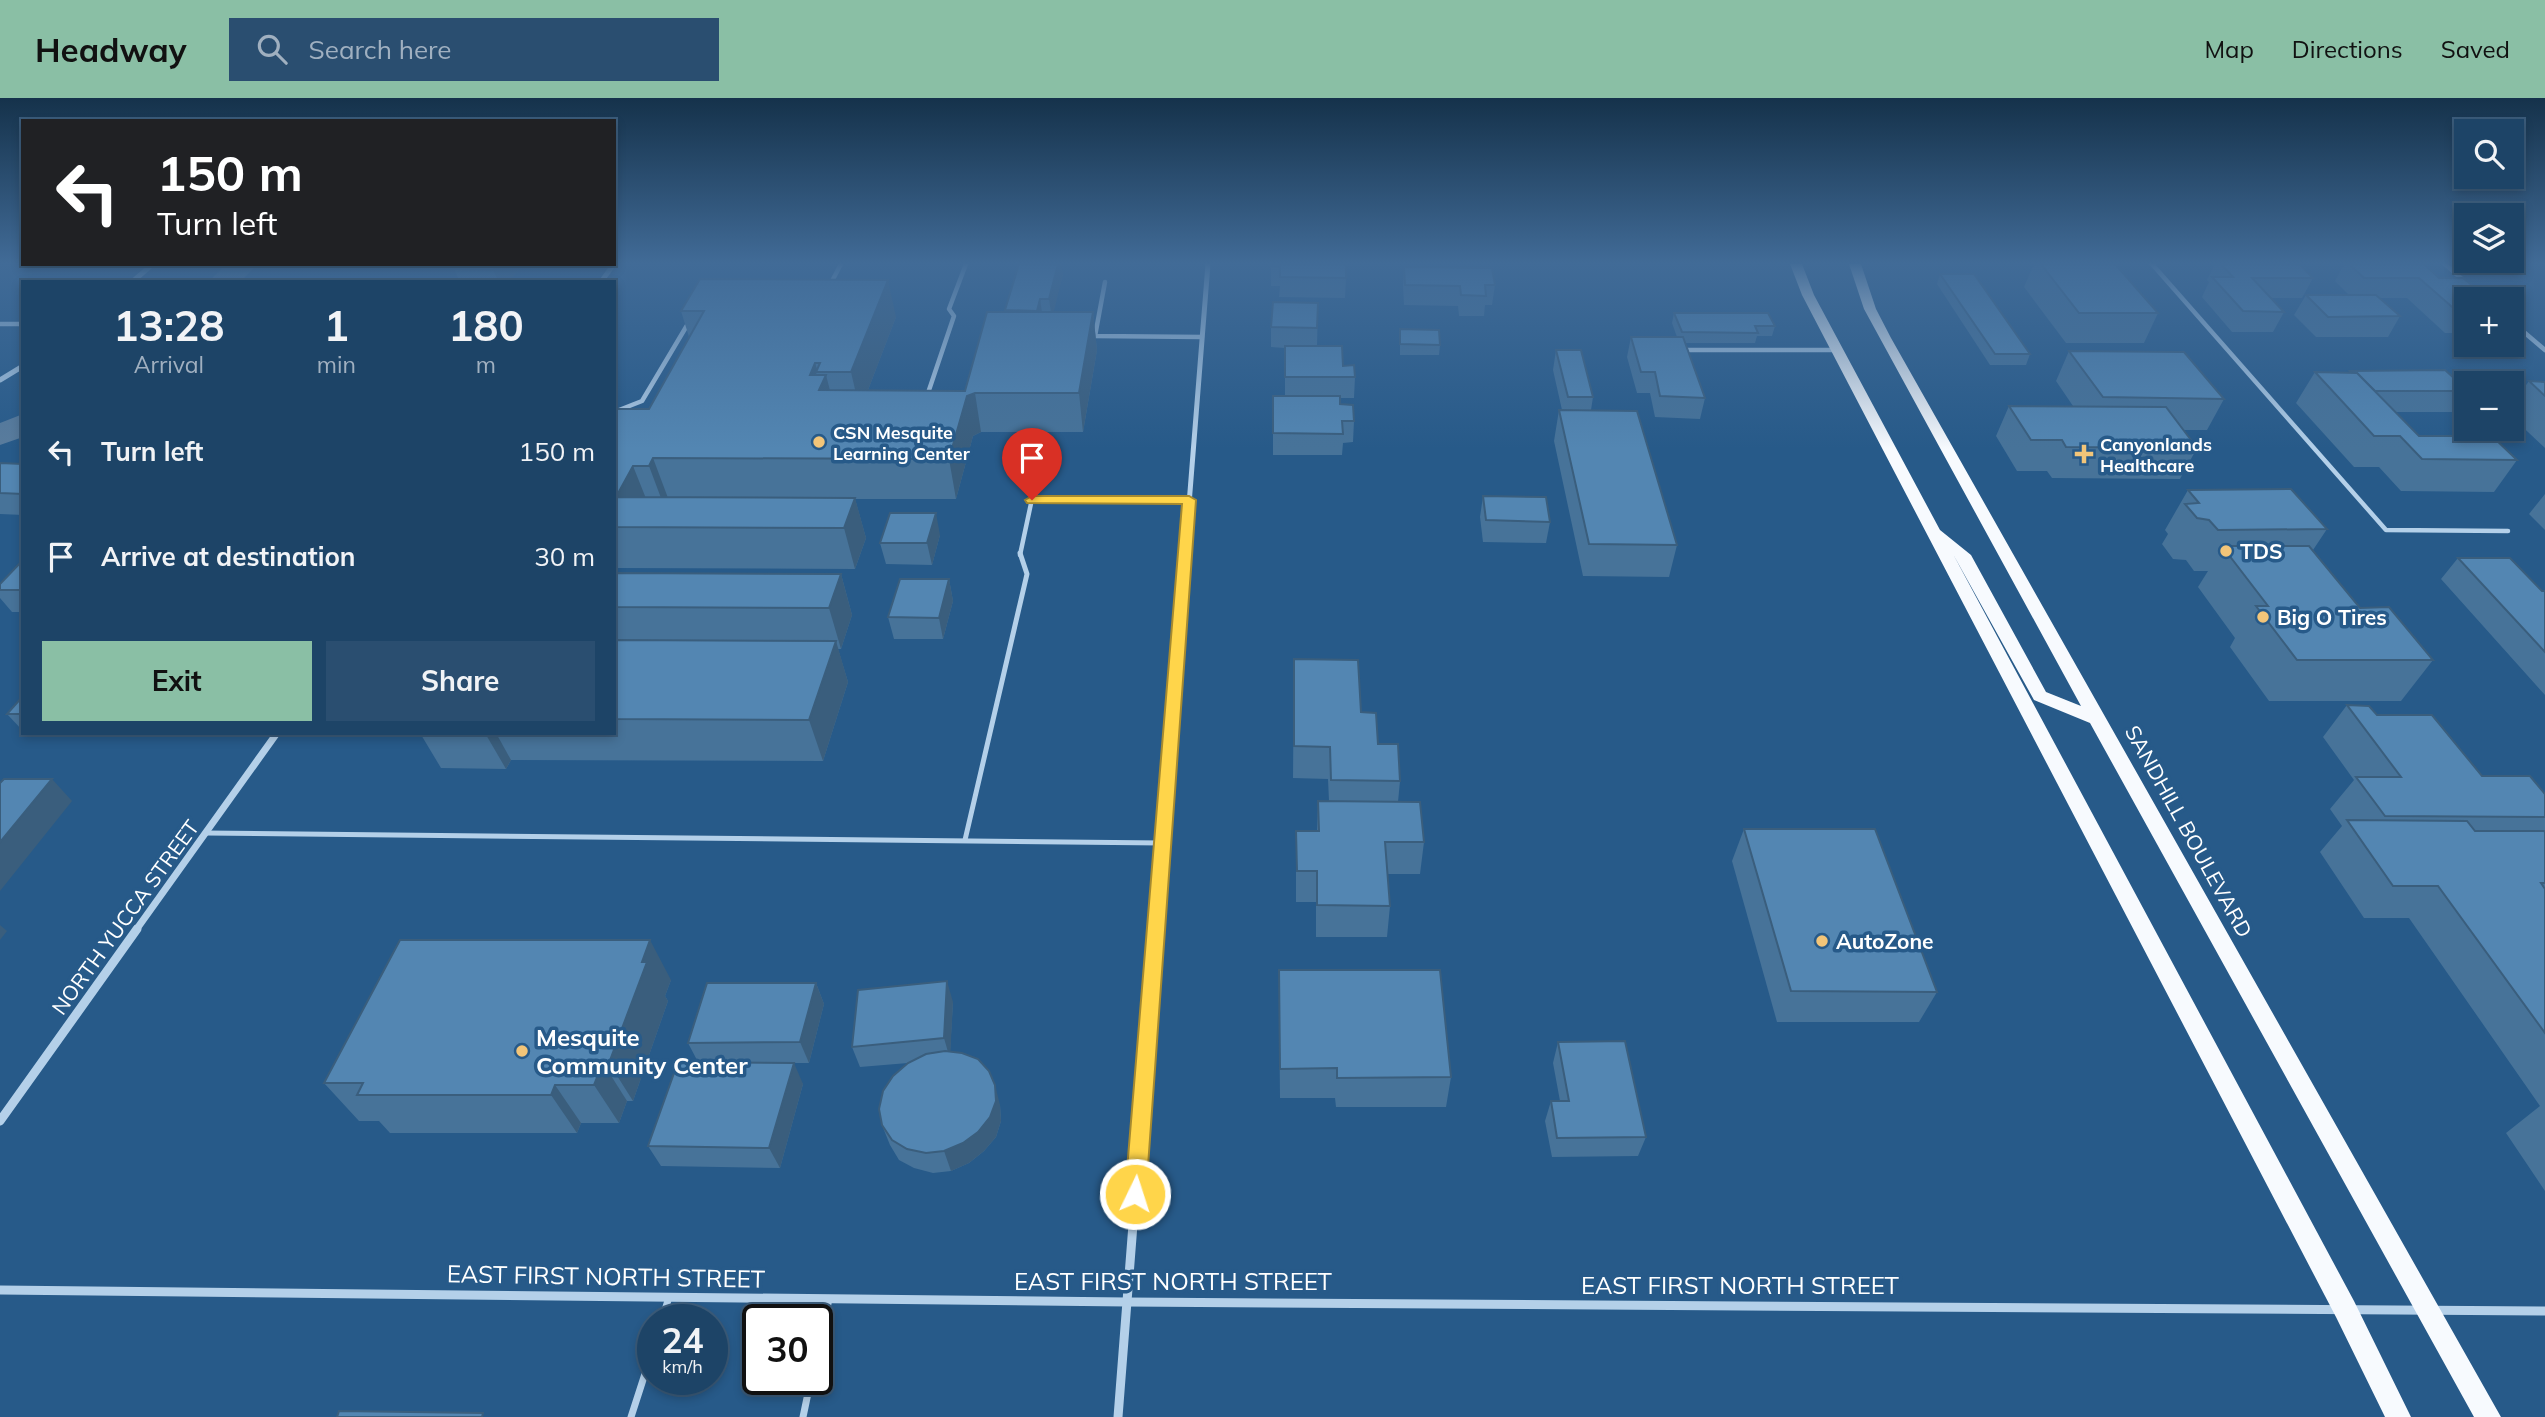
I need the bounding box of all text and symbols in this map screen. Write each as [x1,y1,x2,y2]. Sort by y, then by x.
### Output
search box [229,18,719,81]
text: Headway [35,29,187,70]
icon: search [253,30,291,68]
text: Search here [309,33,451,66]
text: Map [2204,34,2254,64]
text: Directions [2292,34,2403,64]
text: Saved [2441,34,2510,64]
map controls [2454,119,2524,441]
button: search [2454,119,2524,189]
text: 150 m [157,142,303,203]
icon: left [42,147,133,238]
text: Turn left [157,203,277,243]
button: layers [2454,203,2524,273]
button: + [2454,287,2524,357]
text: 13:28 [113,299,224,352]
text: 1 [324,299,349,352]
text: 180 [448,299,524,352]
text: Arrival [134,350,204,379]
text: min [317,350,356,379]
text: m [476,350,496,379]
button: − [2454,371,2524,441]
place label: CSN Mesquite Learning Center [833,421,971,465]
pin [1002,428,1062,500]
icon: left [42,433,80,471]
place label: Canyonlands Healthcare [2100,433,2212,477]
marker: CSN Mesquite Learning Center [811,434,827,450]
text: Turn left [101,435,203,468]
text: 150 m [519,435,595,468]
icon: arrive [1013,439,1051,477]
marker: Canyonlands Healthcare [2074,444,2094,464]
icon: arrive [42,538,80,576]
place label: TDS [2240,538,2283,564]
text: Arrive at destination [101,540,356,573]
text: 30 m [534,540,595,573]
marker: TDS [2218,543,2234,559]
place label: Big O Tires [2277,604,2387,630]
marker: Big O Tires [2255,609,2271,625]
button: Exit [42,641,312,721]
button: Share [326,641,595,721]
street label: SANDHILL BOULEVARD [2120,720,2258,942]
street label: NORTH YUCCA STREET [46,814,205,1019]
place label: AutoZone [1836,928,1934,954]
marker: AutoZone [1814,933,1830,949]
place label: Mesquite Community Center [536,1022,748,1080]
marker: Mesquite Community Center [514,1043,530,1059]
position arrow [1098,1157,1172,1231]
street label: EAST FIRST NORTH STREET [447,1258,766,1294]
street label: EAST FIRST NORTH STREET [1014,1266,1333,1296]
street label: EAST FIRST NORTH STREET [1581,1270,1900,1300]
speed limit sign: 30 [742,1304,833,1395]
text: 24 [661,1318,704,1362]
text: km/h [662,1355,703,1378]

